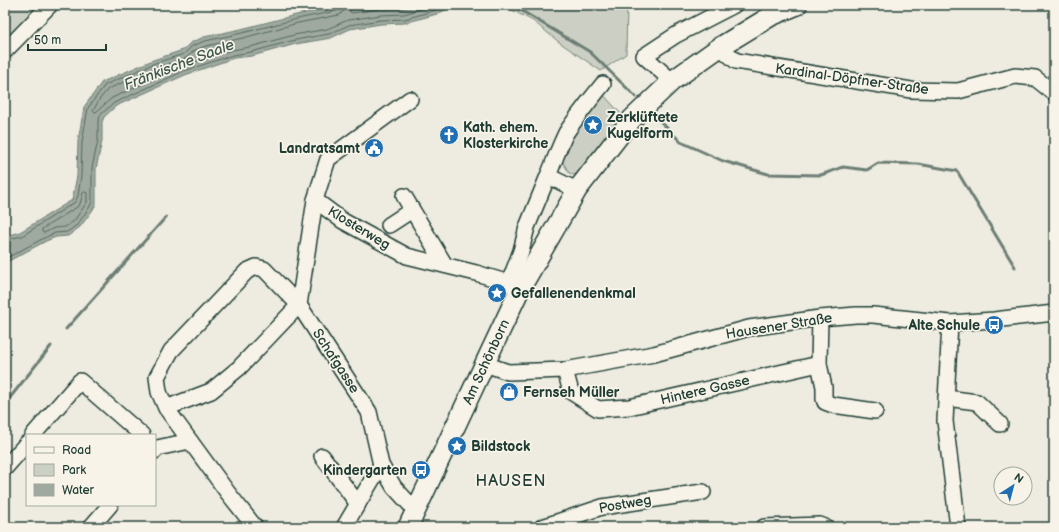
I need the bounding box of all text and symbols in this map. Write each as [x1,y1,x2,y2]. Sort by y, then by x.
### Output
scale bar [28,26,106,52]
text: 50 m [34,33,61,48]
water label: Fränkische Saale [121,35,237,95]
street label: Kardinal-Döpfner-Straße [774,60,930,98]
place label: Zerklüftete Kugelform [607,109,678,142]
place icon: Zerklüftete Kugelform [582,114,604,136]
place label: Kath. ehem. Klosterkirche [463,119,548,152]
church icon: Kath. ehem. Klosterkirche [438,124,460,146]
public building icon: Landratsamt [363,137,385,159]
place label: Landratsamt [279,140,360,157]
street label: Klosterweg [325,203,393,253]
place icon: Gefallenendenkmal [486,282,508,304]
place label: Gefallenendenkmal [511,285,636,302]
street label: Hausener Straße [725,309,833,343]
bus stop icon: Alte Schule [983,314,1005,336]
street label: Am Schönborn [459,317,513,407]
place label: Alte Schule [907,317,980,334]
street label: Schafgasse [309,326,363,396]
street label: Hintere Gasse [659,371,751,409]
shop icon: Fernseh Müller [498,381,520,403]
place label: Fernseh Müller [523,384,620,401]
legend [26,434,156,506]
place icon: Bildstock [446,435,468,457]
place label: Bildstock [471,438,531,455]
text: Road [62,443,91,458]
bus stop icon: Kindergarten [410,459,432,481]
place label: Kindergarten [323,462,407,479]
text: Park [62,463,86,478]
north arrow [993,466,1033,506]
text: N [1011,471,1026,486]
district label: HAUSEN [475,472,547,491]
text: Water [62,483,94,498]
street label: Postweg [597,491,653,517]

